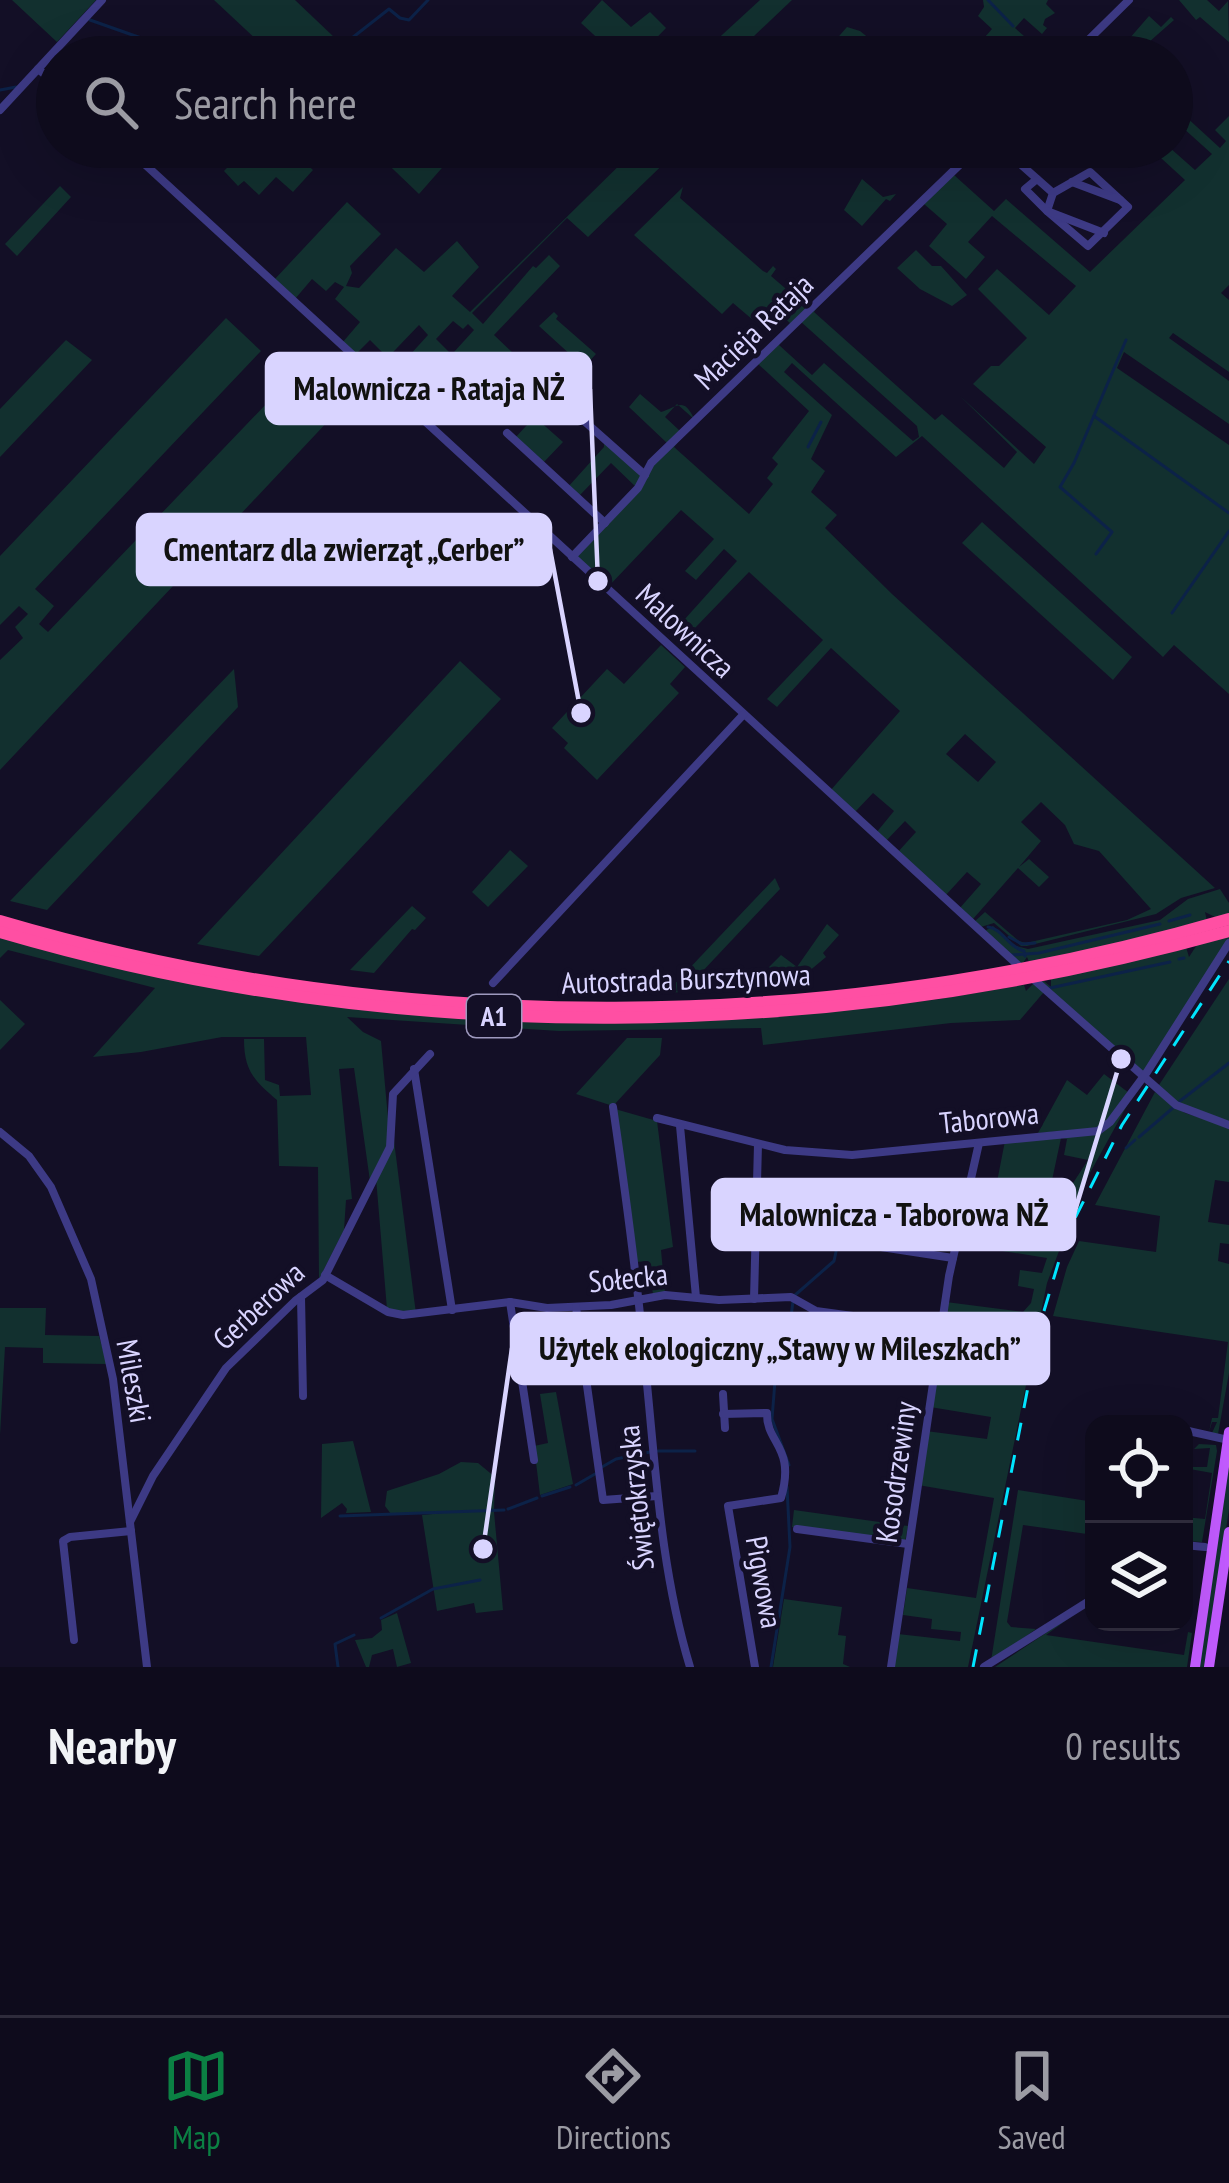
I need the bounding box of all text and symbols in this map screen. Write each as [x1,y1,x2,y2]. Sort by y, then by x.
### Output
search box [36,36,1193,168]
icon: search [78,69,144,135]
text: Search here [174,73,357,131]
street label: Macieja Rataja [685,265,821,397]
callout: Malownicza - Rataja NŻ [267,354,590,423]
text: Malownicza - Rataja NŻ [293,366,565,409]
callout: Cmentarz dla zwierząt „Cerber” [138,515,550,584]
text: Cmentarz dla zwierząt „Cerber” [163,527,525,570]
street label: Malownicza [628,574,744,686]
street label: Autostrada Bursztynowa [561,954,811,1002]
road number: A1 [467,995,521,1037]
street label: Taborowa [938,1092,1040,1142]
callout: Malownicza - Taborowa NŻ [713,1180,1074,1249]
text: Malownicza - Taborowa NŻ [740,1192,1048,1235]
street label: Gerberowa [204,1253,312,1357]
street label: Sołecka [587,1253,669,1301]
callout: Użytek ekologiczny „Stawy w Mileszkach” [512,1314,1048,1383]
text: Użytek ekologiczny „Stawy w Mileszkach” [539,1326,1021,1369]
street label: Mileszki [108,1336,162,1426]
street label: Kosodrzewiny [866,1398,924,1545]
map controls [1085,1415,1193,1631]
button: locate [1085,1415,1193,1523]
street label: Świętokrzyska [608,1423,662,1573]
button: layers [1085,1523,1193,1631]
street label: Pigwowa [738,1533,792,1631]
text: Nearby [48,1712,176,1778]
text: 0 results [1065,1720,1181,1771]
tab: Map [163,2043,229,2158]
tab: Directions [556,2043,671,2158]
tab: Saved [998,2043,1066,2158]

